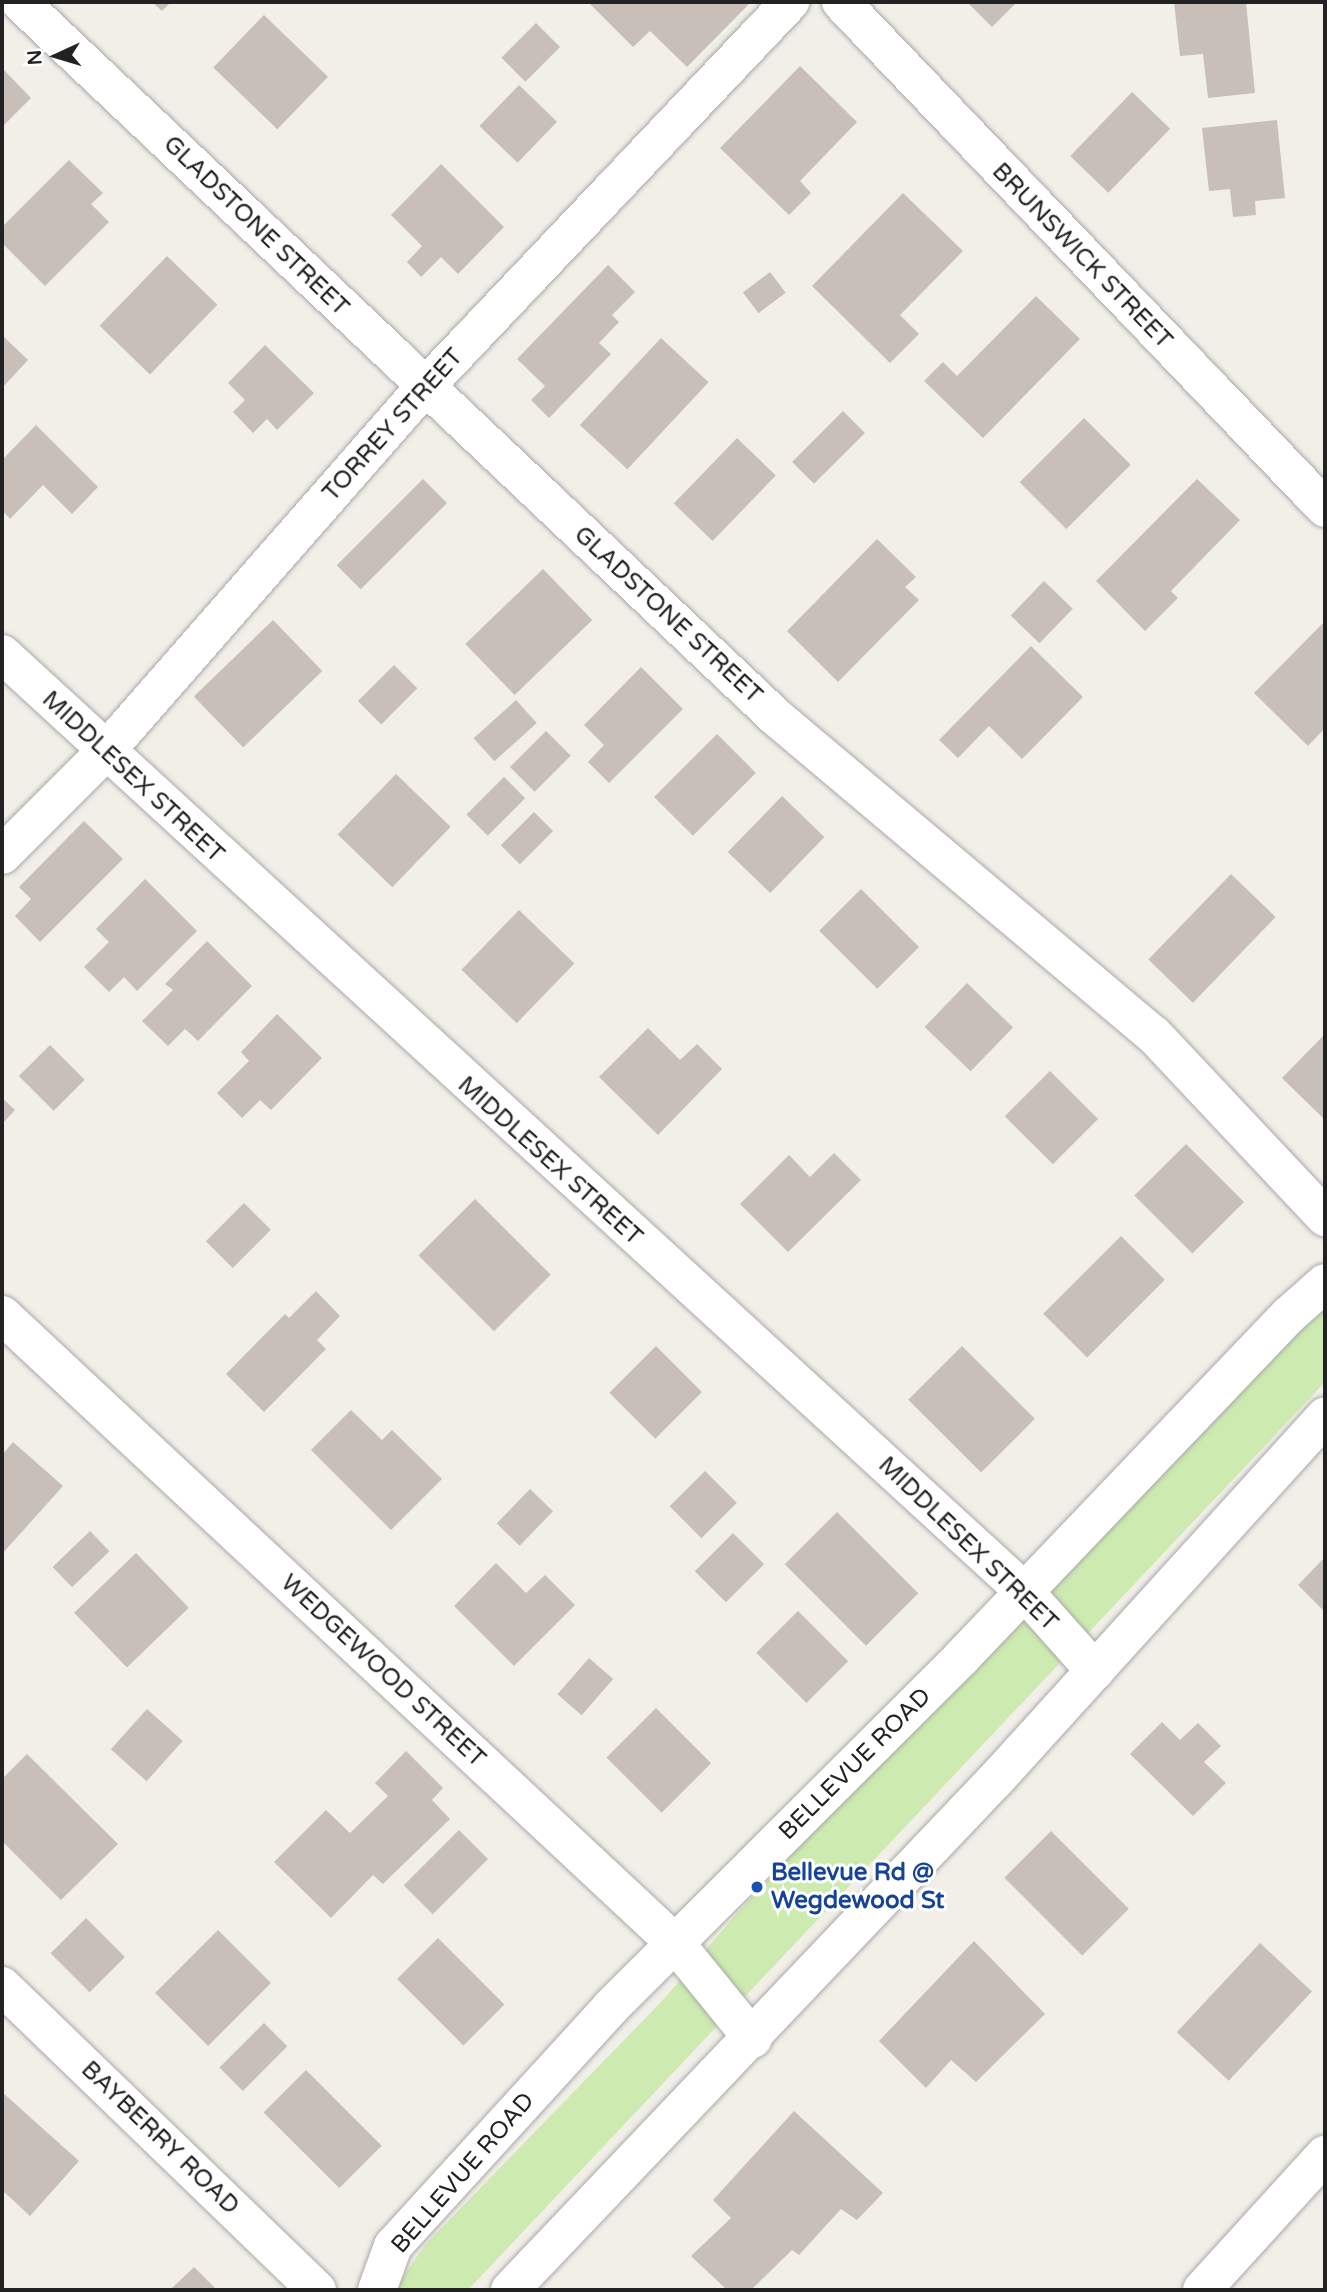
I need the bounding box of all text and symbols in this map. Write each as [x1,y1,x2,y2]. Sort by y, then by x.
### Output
north arrow [21,21,91,91]
text: N [24,49,47,66]
street label: GLADSTONE STREET [157,130,355,322]
street label: BRUNSWICK STREET [986,157,1178,355]
street label: TORREY STREET [317,343,469,507]
street label: GLADSTONE STREET [568,520,768,710]
street label: MIDDLESEX STREET [36,685,230,869]
street label: MIDDLESEX STREET [452,1071,648,1251]
street label: MIDDLESEX STREET [872,1451,1064,1637]
street label: WEDGEWOOD STREET [275,1569,491,1773]
street label: BELLEVUE ROAD [773,1682,937,1846]
place label: Bellevue Rd @ Wegdewood St [771,1859,944,1915]
marker: Bellevue Rd @ Wegdewood St [749,1879,765,1895]
street label: BAYBERRY ROAD [75,2055,245,2221]
street label: BELLEVUE ROAD [385,2087,541,2259]

